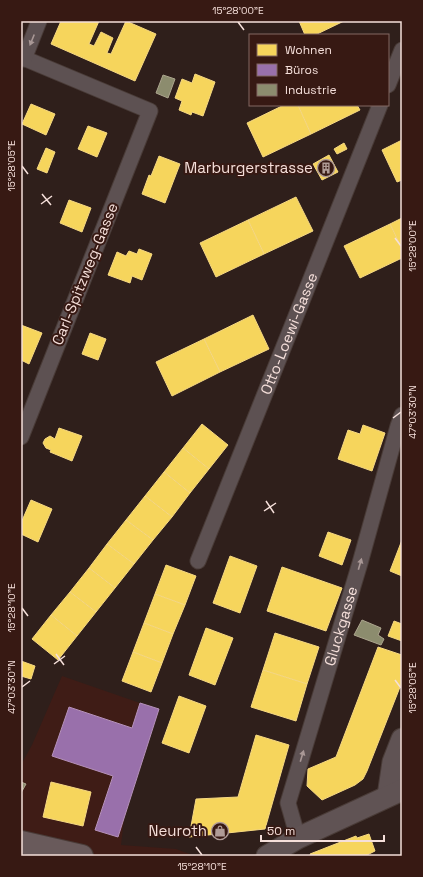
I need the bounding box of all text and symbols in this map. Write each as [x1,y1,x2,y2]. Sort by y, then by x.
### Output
text: 15°28'00"E [212,4,264,17]
one-way arrow [28,34,34,46]
legend [249,34,389,106]
text: Wohnen [285,42,332,58]
text: Büros [285,62,318,78]
text: Industrie [285,82,337,98]
text: 15°28'05"E [5,140,18,192]
place label: Marburgerstrasse [184,158,313,177]
building icon: Marburgerstrasse [316,158,336,178]
street label: Carl-Spitzweg-Gasse [47,200,122,348]
text: 15°28'00"E [406,220,419,272]
street label: Otto-Loewi-Gasse [256,270,321,397]
text: 47°03'30"N [406,385,419,439]
one-way arrow [357,558,363,570]
text: 15°28'10"E [5,583,18,633]
street label: Gluckgasse [320,584,362,668]
text: 47°03'30"N [5,660,18,714]
text: 15°28'05"E [406,662,419,714]
one-way arrow [299,749,305,761]
scale bar [261,817,384,843]
place label: Neuroth [149,821,207,840]
shop icon: Neuroth [210,821,230,841]
text: 50 m [267,823,295,839]
text: 15°28'10"E [177,860,227,873]

